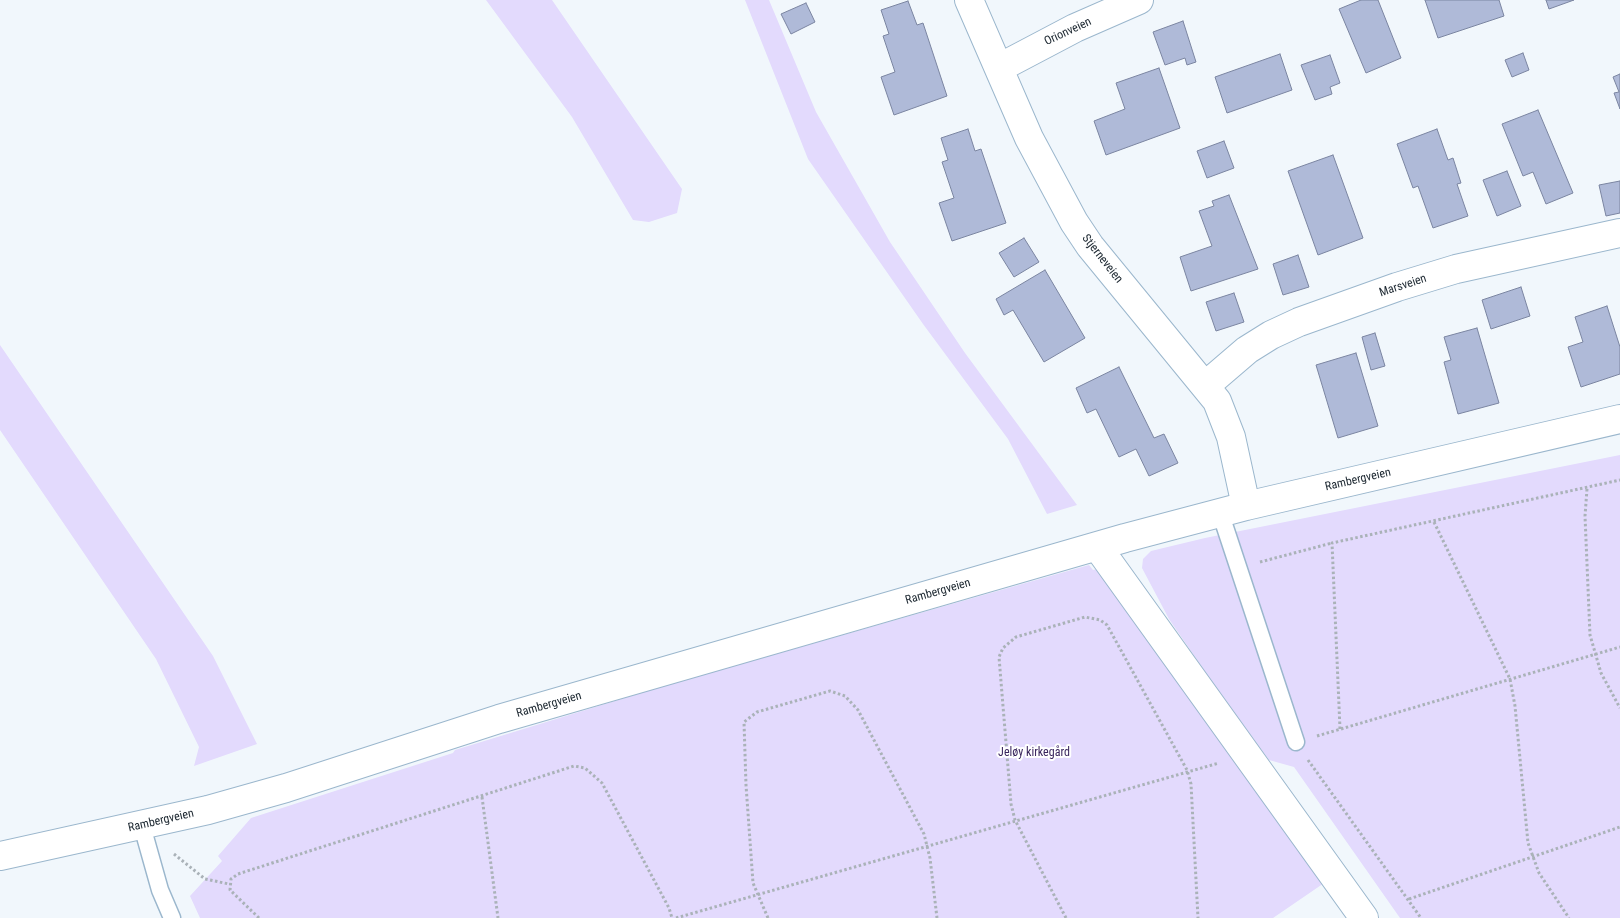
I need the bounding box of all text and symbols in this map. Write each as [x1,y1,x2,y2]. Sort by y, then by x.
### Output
street label: Orionveien [1042,15,1094,49]
street label: Stjerneveien [1078,232,1126,286]
street label: Marsveien [1378,272,1428,300]
street label: Rambergveien [1324,465,1392,495]
street label: Rambergveien [904,576,972,608]
street label: Rambergveien [515,689,583,721]
park label: Jeløy kirkegård [998,746,1070,760]
street label: Rambergveien [127,806,195,836]

